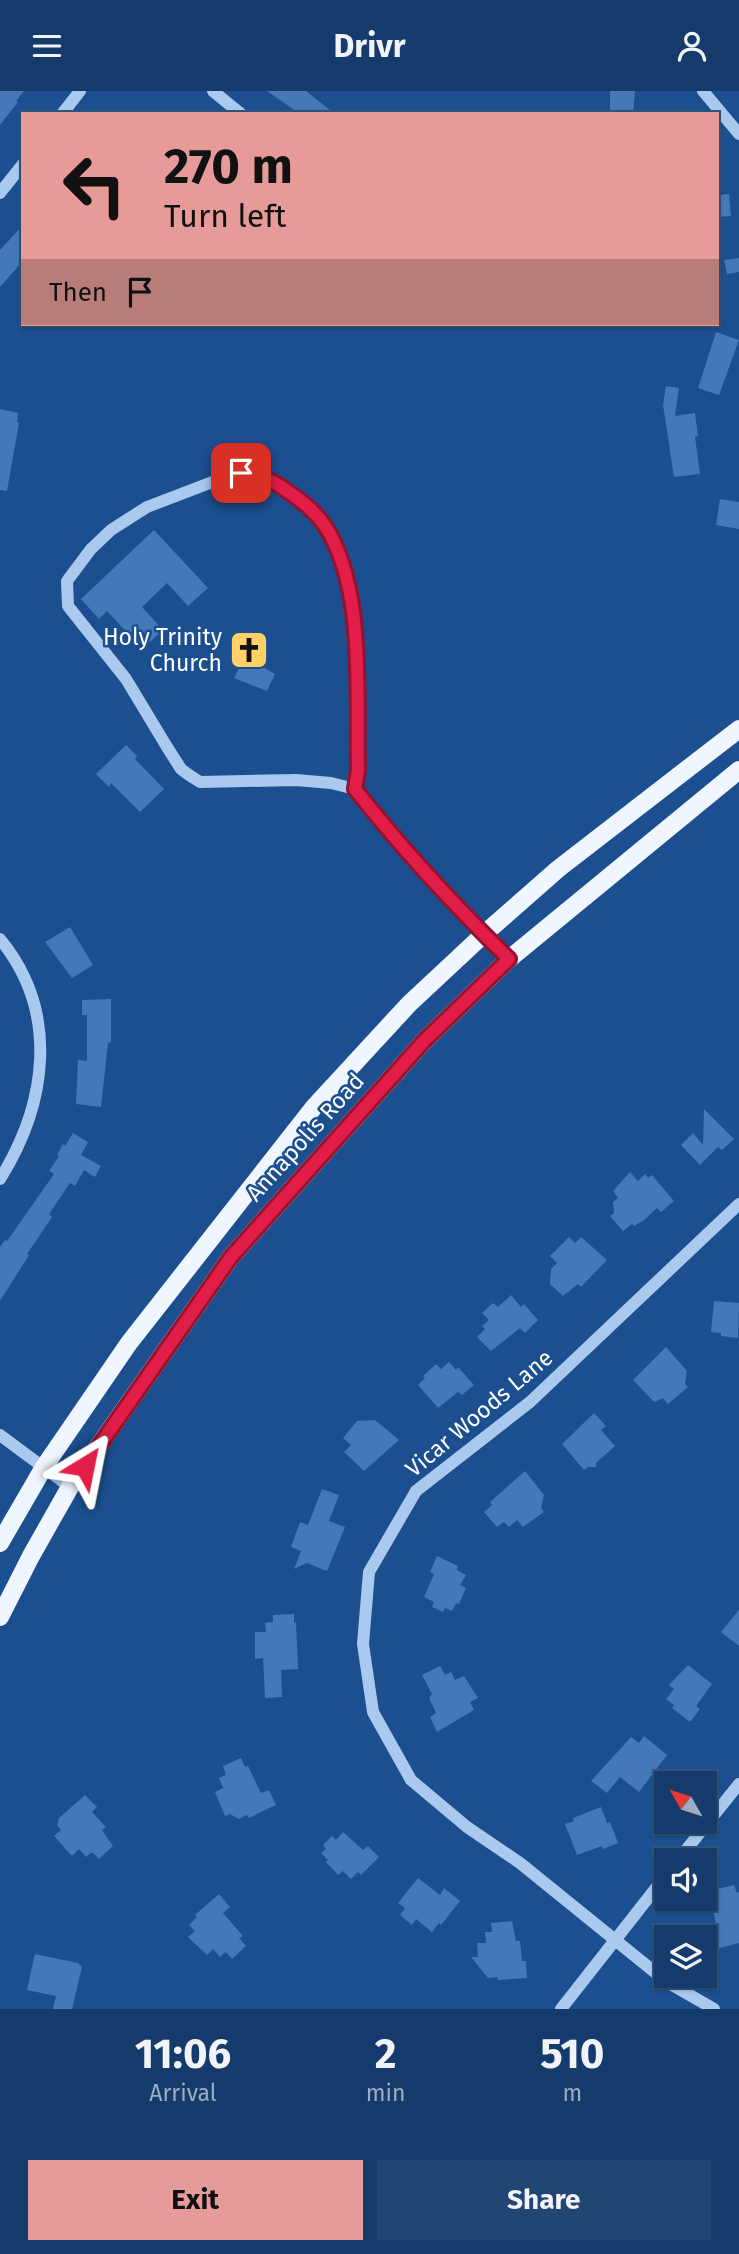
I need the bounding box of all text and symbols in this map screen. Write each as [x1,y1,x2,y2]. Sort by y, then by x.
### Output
icon: menu [28,27,66,65]
text: Drivr [334,27,405,65]
icon: person [673,27,711,65]
text: 270 m [164,137,293,196]
icon: left [49,140,140,231]
text: Turn left [164,197,286,235]
icon: arrive [121,273,159,311]
text: Then [49,277,107,308]
pin [211,443,271,503]
icon: arrive [222,454,260,492]
place label: Holy Trinity Church [103,623,223,677]
church icon: Holy Trinity Church [228,629,270,671]
street label: Annapolis Road [240,1067,370,1207]
street label: Vicar Woods Lane [400,1343,558,1483]
position arrow [48,1429,122,1503]
north arrow [654,1771,718,1834]
map controls [654,1771,717,1988]
button: sound [654,1848,717,1911]
button: layers [654,1925,717,1988]
text: 11:06 [135,2029,231,2079]
text: 2 [375,2029,397,2079]
text: 510 [540,2029,604,2079]
text: Arrival [149,2079,217,2107]
text: min [366,2079,406,2107]
text: m [562,2079,582,2107]
button: Exit [28,2160,363,2240]
button: Share [377,2160,711,2240]

